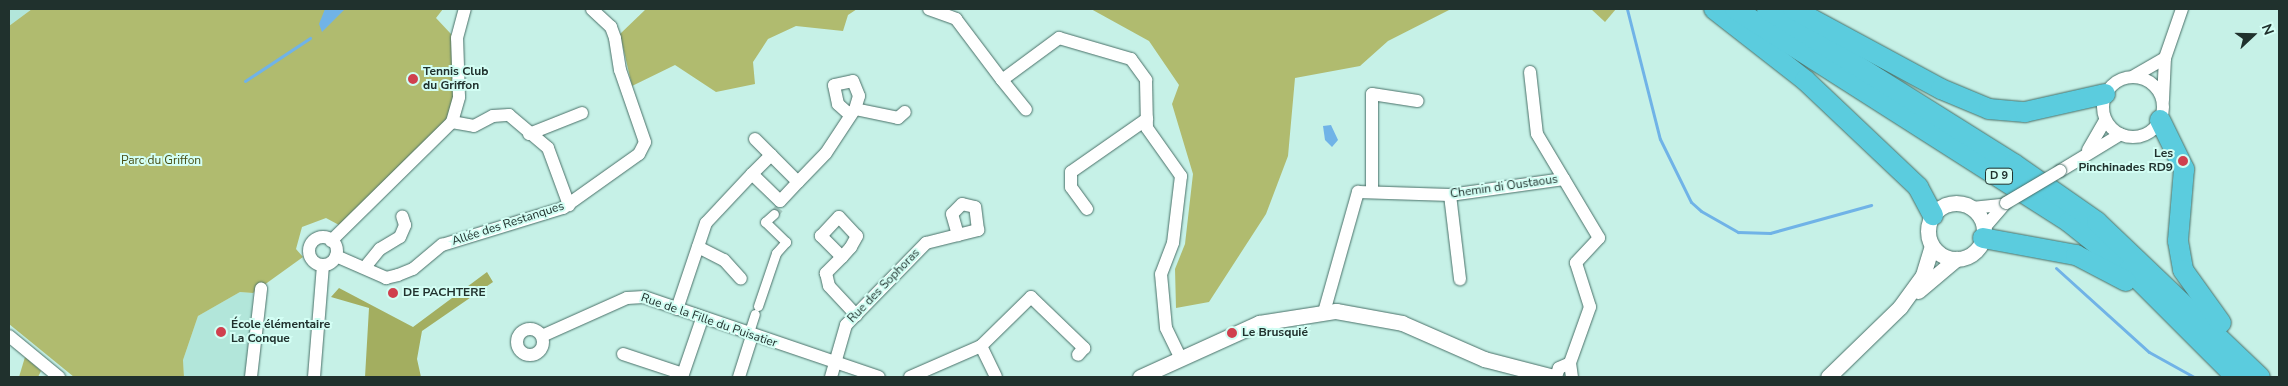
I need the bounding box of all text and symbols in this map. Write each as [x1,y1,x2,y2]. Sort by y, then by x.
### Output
north arrow [2228,10,2278,60]
text: N [2257,21,2278,38]
place label: Tennis Club du Griffon [423,65,488,93]
marker: Tennis Club du Griffon [407,73,419,85]
place label: Les Pinchinades RD9 [2078,147,2173,175]
park label: Parc du Griffon [121,154,201,168]
marker: Les Pinchinades RD9 [2177,155,2189,167]
road number: D 9 [1984,168,2014,185]
street label: Chemin di Oustaous [1449,172,1559,202]
street label: Allée des Restanques [450,199,566,249]
street label: Rue des Sophoras [845,246,923,326]
place label: DE PACHTERE [403,286,486,300]
marker: DE PACHTERE [387,287,399,299]
street label: Rue de la Fille du Puisatier [639,291,779,351]
place label: École élémentaire La Conque [231,318,330,346]
marker: École élémentaire La Conque [215,326,227,338]
place label: Le Brusquié [1242,326,1308,340]
marker: Le Brusquié [1226,327,1238,339]

